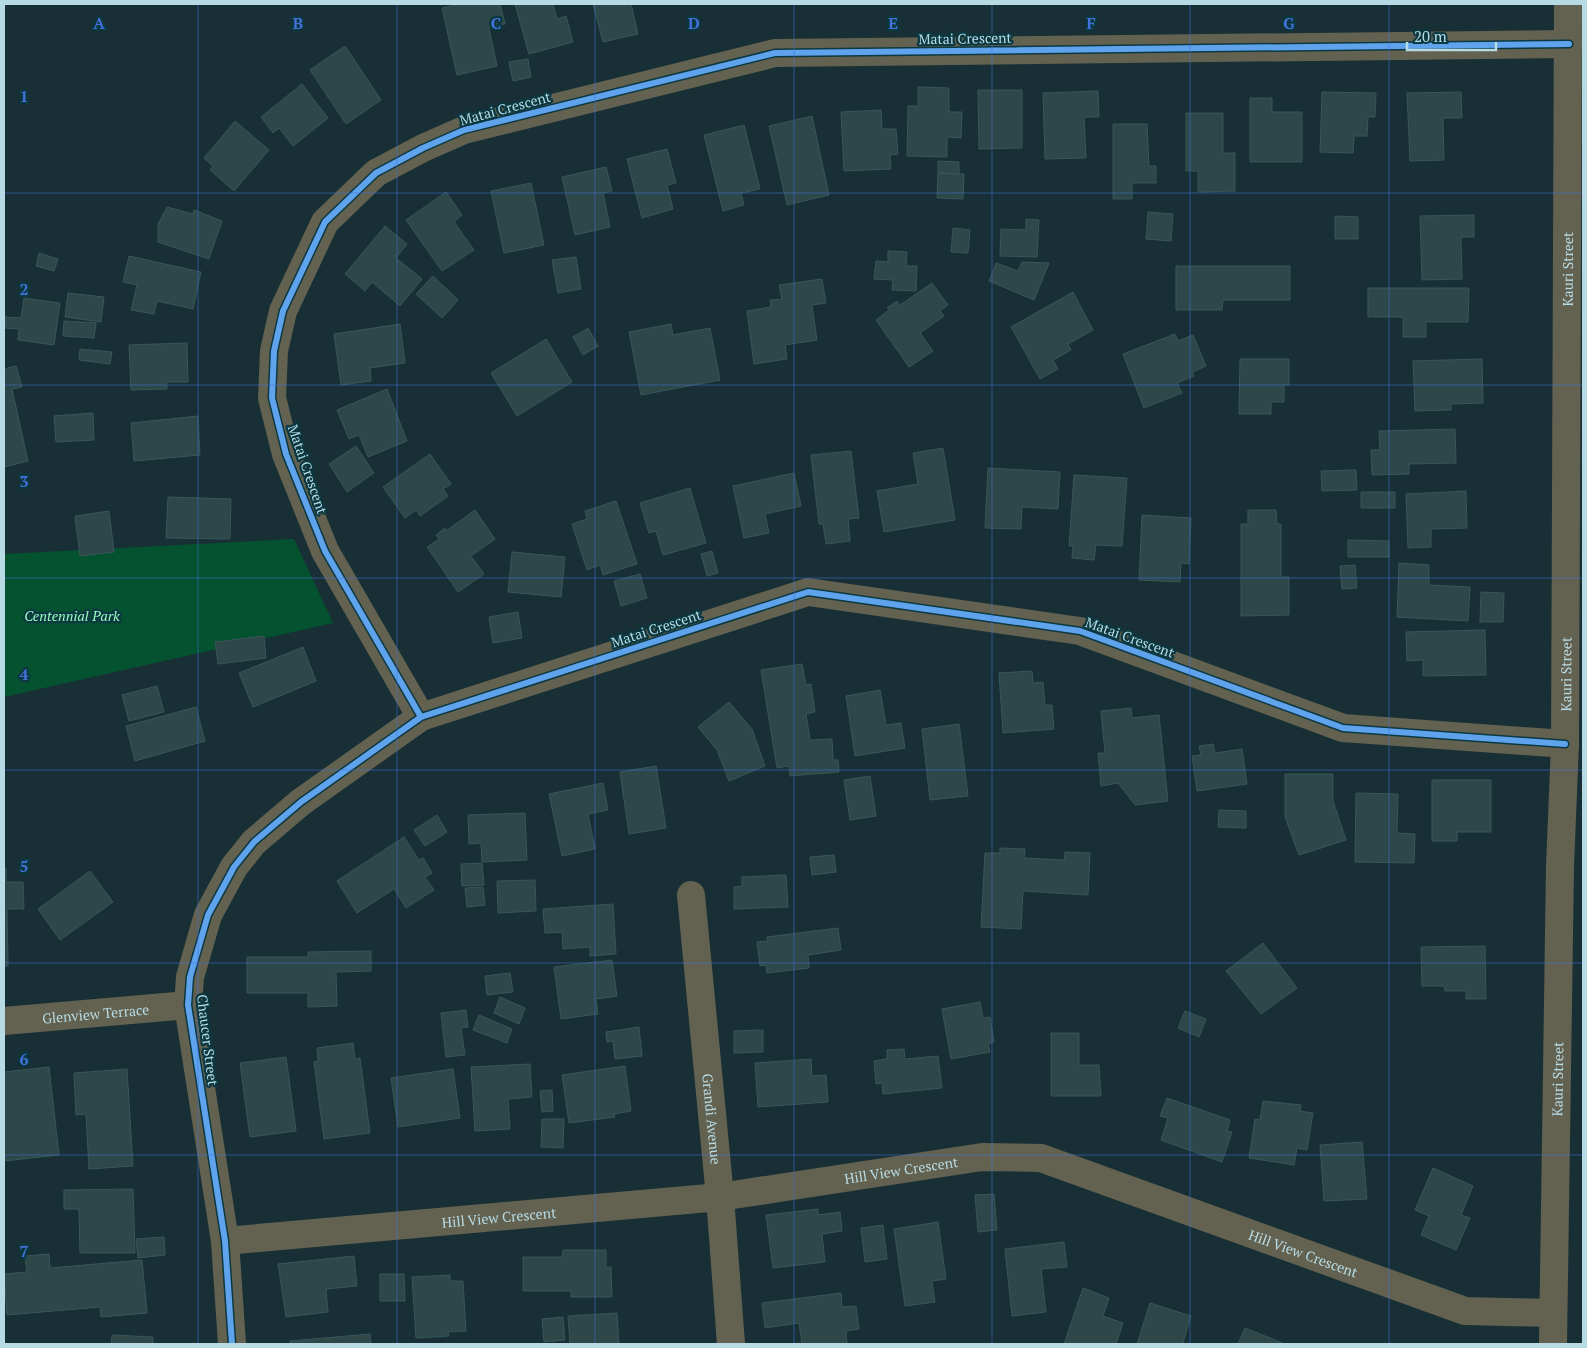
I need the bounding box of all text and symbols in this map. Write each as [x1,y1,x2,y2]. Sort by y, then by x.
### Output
text: A [93,12,105,34]
text: B [293,12,303,34]
text: C [491,12,501,34]
text: D [688,12,700,34]
text: E [888,12,898,34]
text: F [1086,12,1096,34]
text: G [1283,12,1295,34]
scale bar [1407,20,1496,52]
text: 20 m [1414,26,1447,46]
street label: Matai Crescent [918,28,1013,48]
text: 1 [19,85,29,107]
street label: Matai Crescent [457,87,553,129]
street label: Kauri Street [1557,231,1577,306]
text: 2 [19,278,29,300]
street label: Matai Crescent [284,422,332,517]
text: 3 [19,470,29,492]
street label: Matai Crescent [609,604,704,651]
park label: Centennial Park [24,606,120,625]
street label: Matai Crescent [1083,612,1178,662]
street label: Kauri Street [1556,636,1575,711]
text: 4 [19,663,29,685]
text: 5 [19,855,29,877]
street label: Chaucer Street [193,993,223,1088]
street label: Glenview Terrace [41,999,150,1027]
street label: Kauri Street [1547,1041,1567,1116]
text: 6 [19,1048,29,1070]
street label: Grandi Avenue [699,1073,726,1165]
street label: Hill View Crescent [843,1151,960,1187]
street label: Hill View Crescent [441,1202,558,1231]
street label: Hill View Crescent [1246,1224,1361,1281]
text: 7 [19,1240,29,1262]

